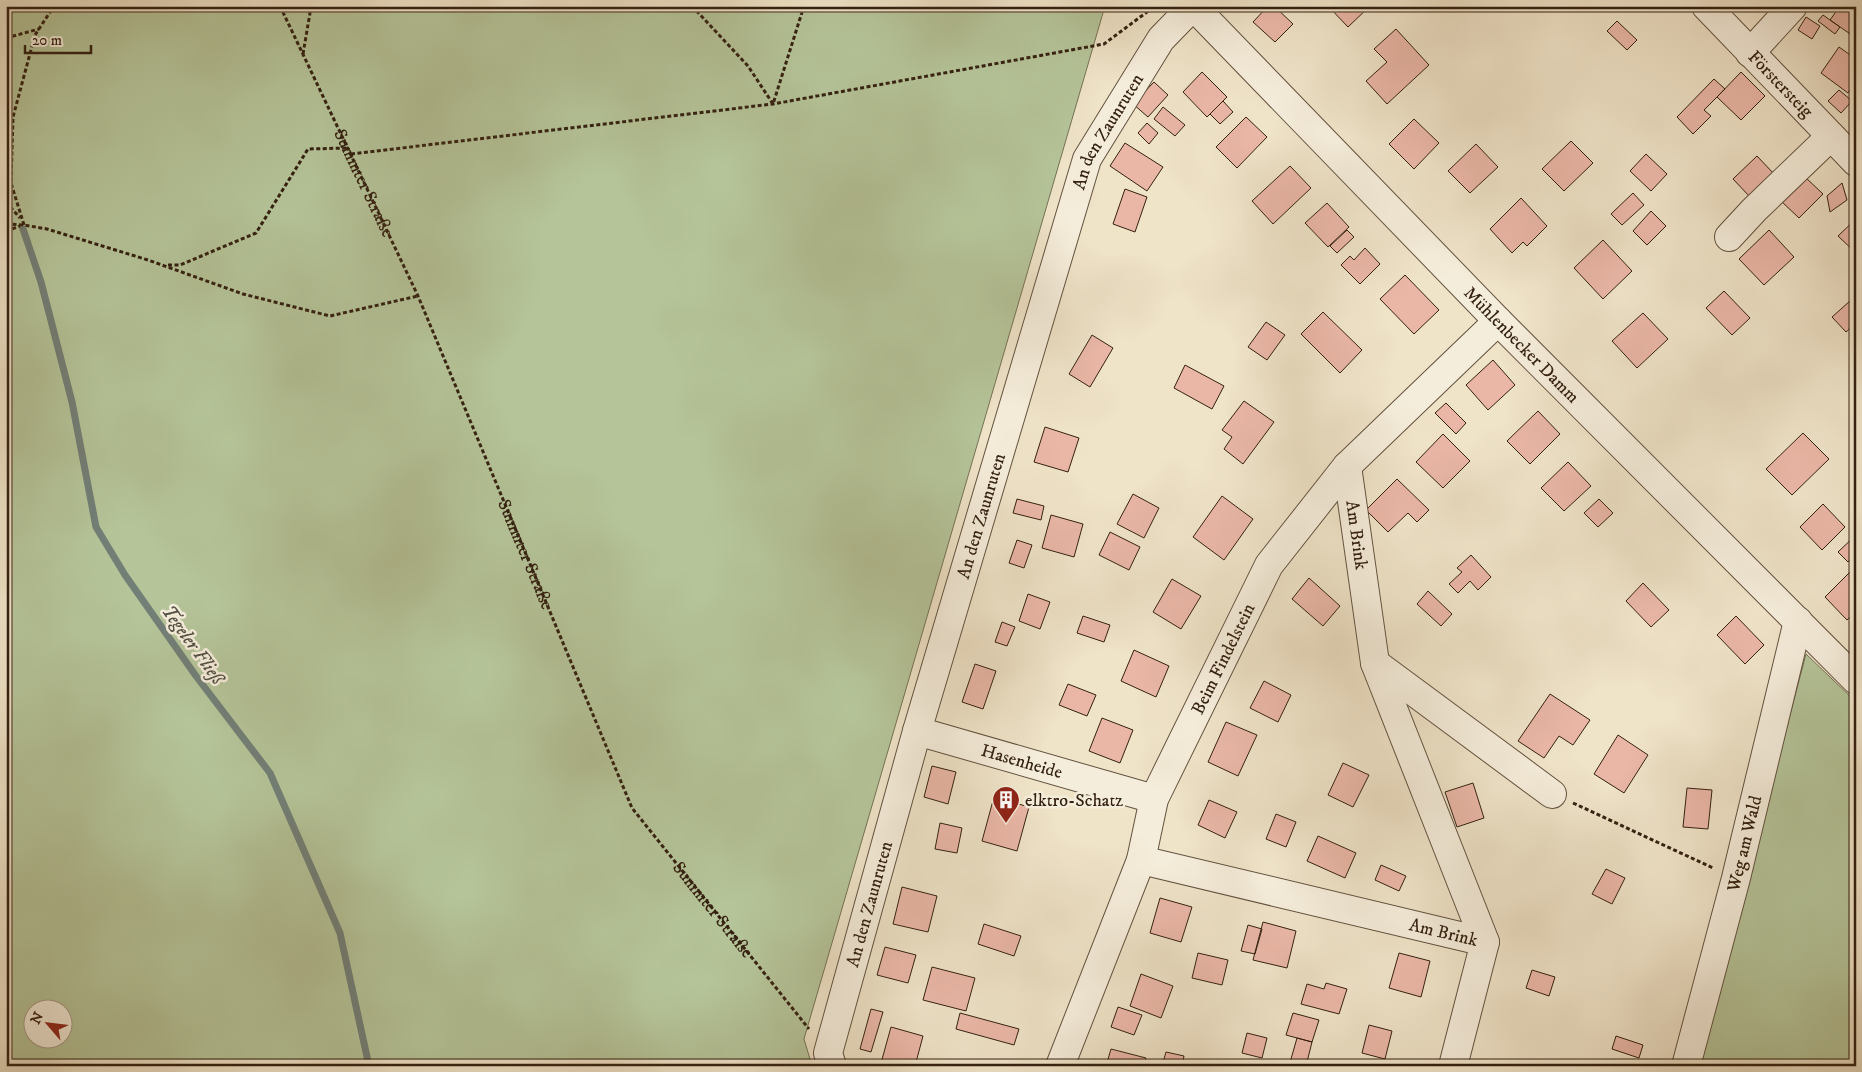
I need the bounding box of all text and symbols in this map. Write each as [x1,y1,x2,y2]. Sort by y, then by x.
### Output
scale bar [25,22,91,54]
text: 20 m [32,31,62,50]
street label: Förstersteig [1743,46,1817,123]
street label: An den Zaunruten [1068,69,1149,192]
street label: Summter Straße [328,126,398,241]
street label: Mühlenbecker Damm [1459,282,1584,408]
street label: An den Zaunruten [953,450,1011,582]
street label: Summter Straße [492,496,558,613]
street label: Am Brink [1340,499,1372,571]
street label: Beim Findelstein [1187,599,1261,718]
water label: Tegeler Fließ [156,601,230,690]
street label: Hasenheide [978,740,1065,784]
building icon: elktro-Schatz [991,785,1021,824]
place label: elktro-Schatz [1025,790,1123,812]
street label: Weg am Wald [1723,793,1768,895]
street label: An den Zaunruten [842,838,898,970]
street label: Summter Straße [667,858,758,962]
street label: Am Brink [1407,914,1480,952]
north arrow [22,1000,72,1050]
text: N [27,1009,48,1028]

